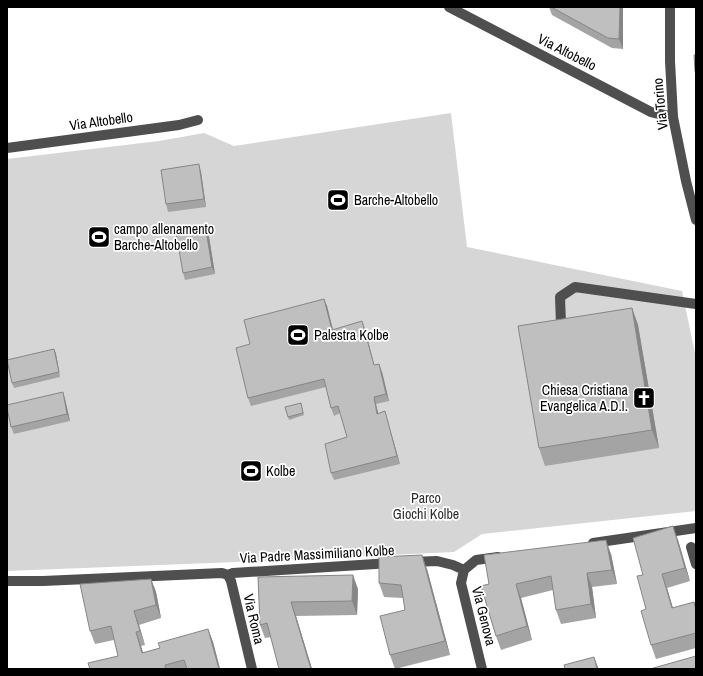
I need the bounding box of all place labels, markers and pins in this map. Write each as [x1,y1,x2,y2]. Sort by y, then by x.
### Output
sports icon: Barche-Altobello [325,187,351,213]
place label: Barche-Altobello [354,191,438,209]
place label: campo allenamento Barche-Altobello [114,220,214,254]
sports icon: campo allenamento Barche-Altobello [86,224,112,250]
sports icon: Palestra Kolbe [285,322,311,348]
place label: Palestra Kolbe [314,326,389,344]
place label: Chiesa Cristiana Evangelica A.D.I. [540,381,629,415]
church icon: Chiesa Cristiana Evangelica A.D.I. [631,385,657,411]
sports icon: Kolbe [238,458,264,484]
place label: Kolbe [266,462,295,480]

